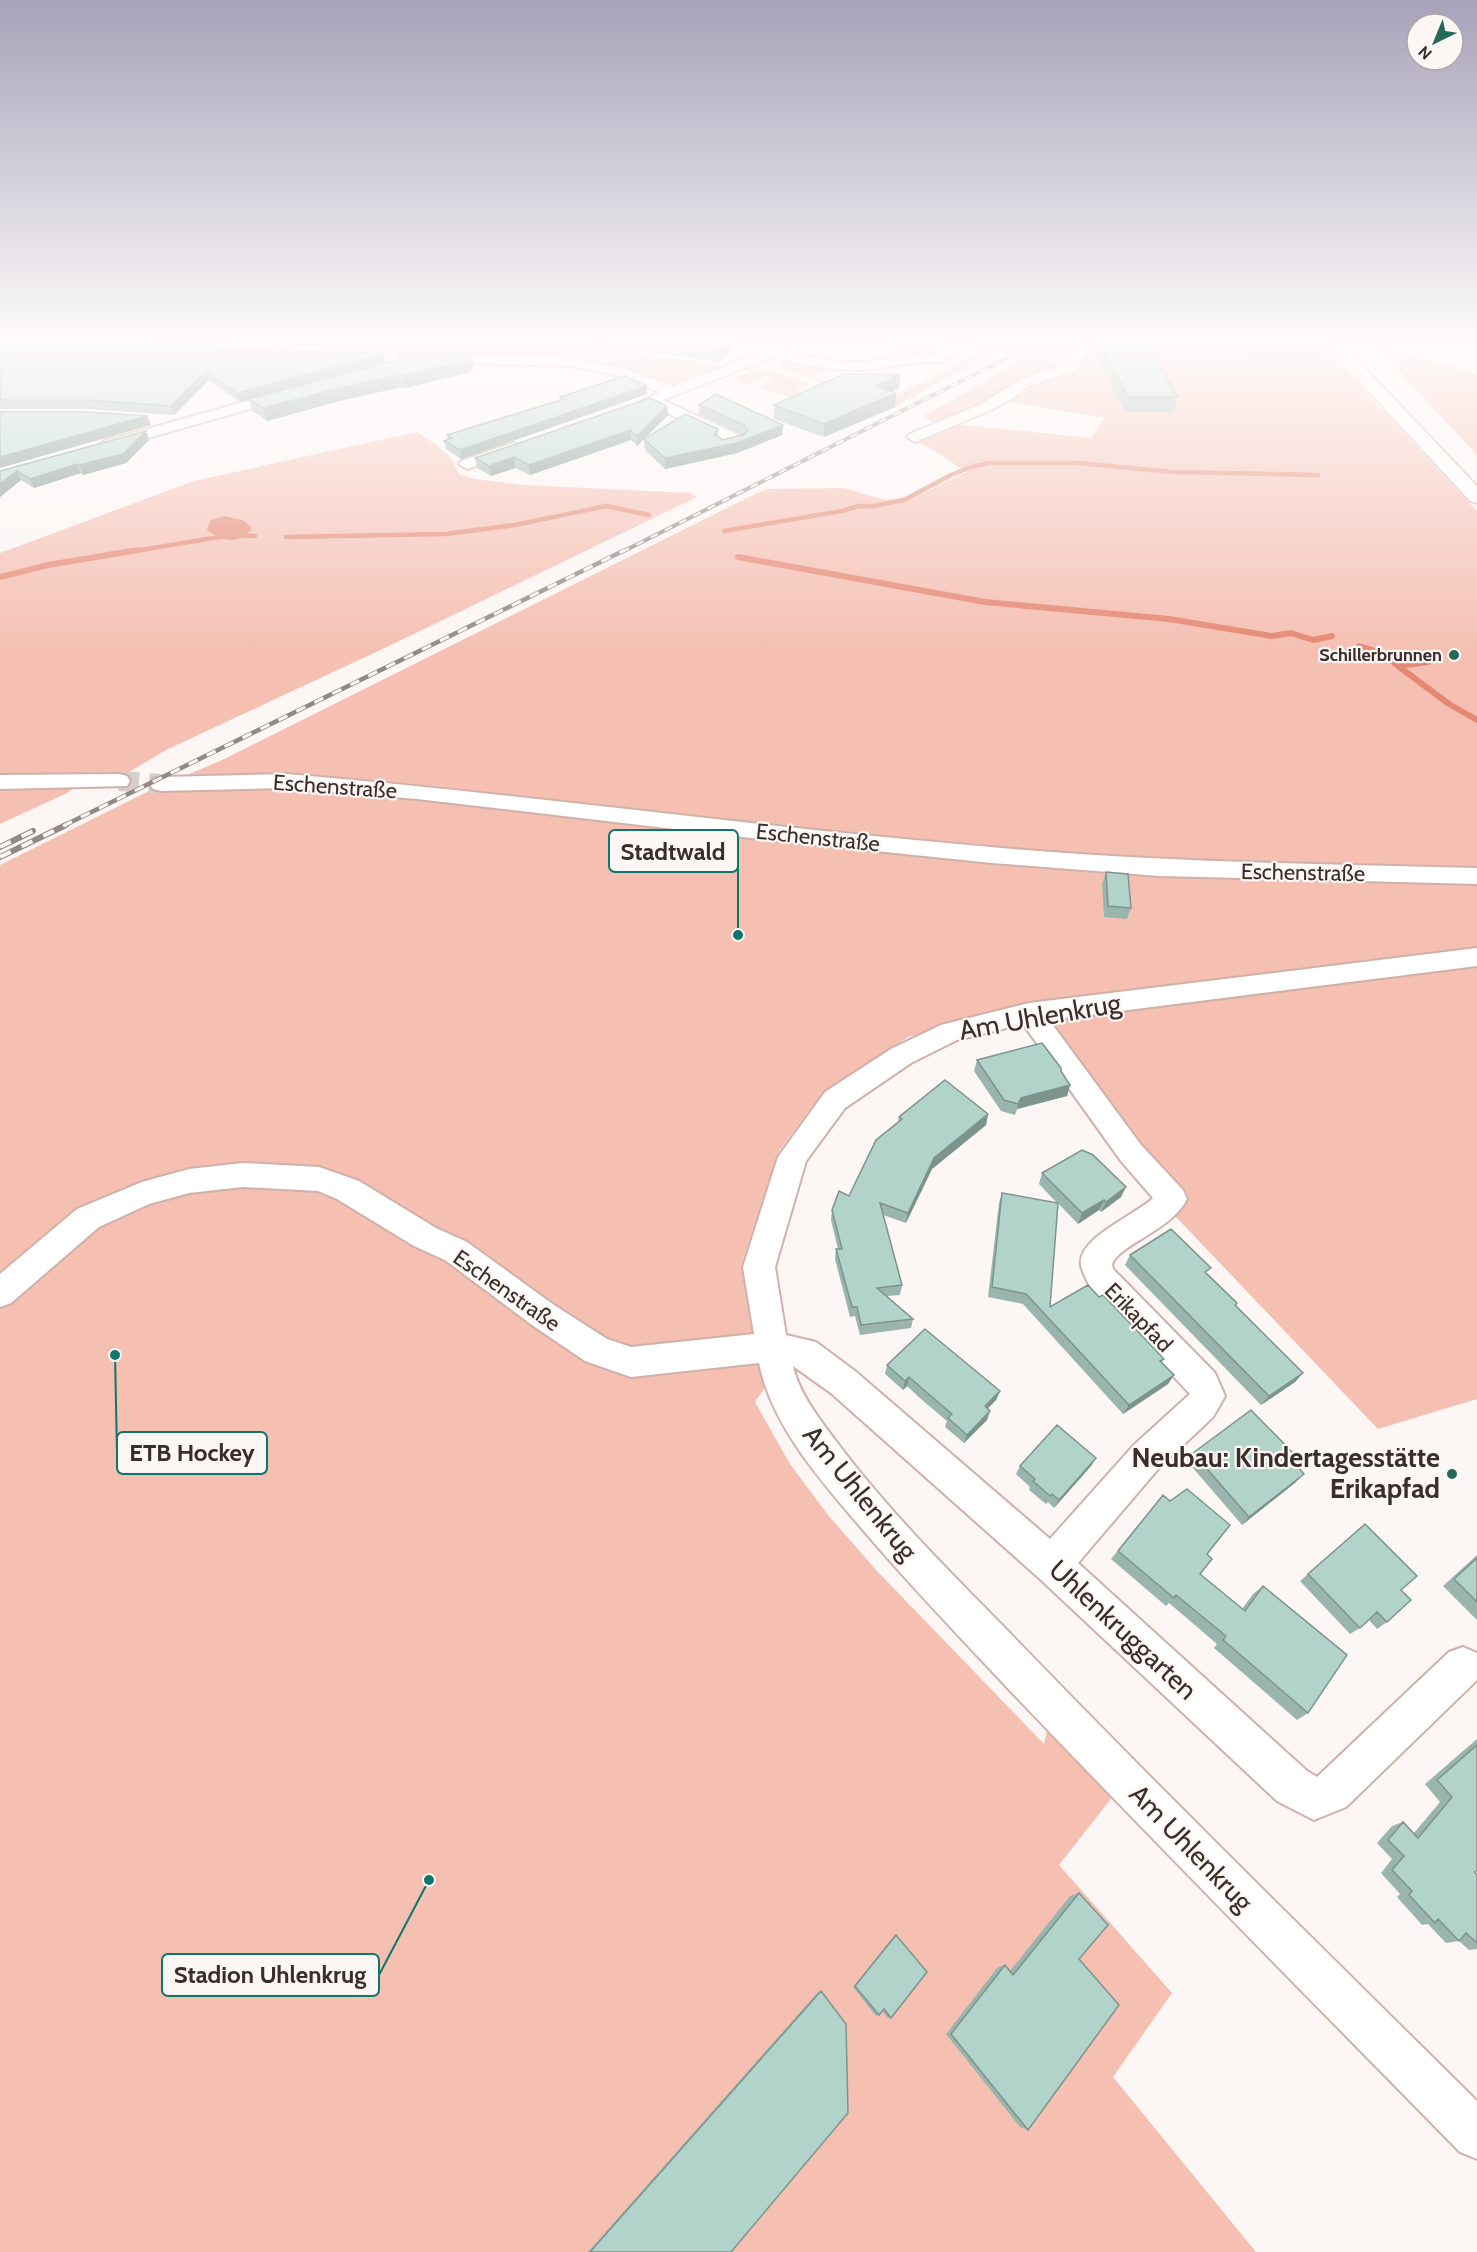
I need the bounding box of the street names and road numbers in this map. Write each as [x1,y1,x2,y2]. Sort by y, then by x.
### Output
street label: Eschenstraße [272,769,398,804]
street label: Eschenstraße [755,818,881,857]
street label: Eschenstraße [1241,858,1365,887]
street label: Am Uhlenkrug [956,986,1124,1047]
street label: Eschenstraße [448,1244,565,1337]
street label: Erikapfad [1099,1277,1178,1358]
street label: Am Uhlenkrug [796,1419,925,1567]
street label: Uhlenkruggarten [1043,1553,1204,1707]
street label: Am Uhlenkrug [1123,1777,1260,1918]

